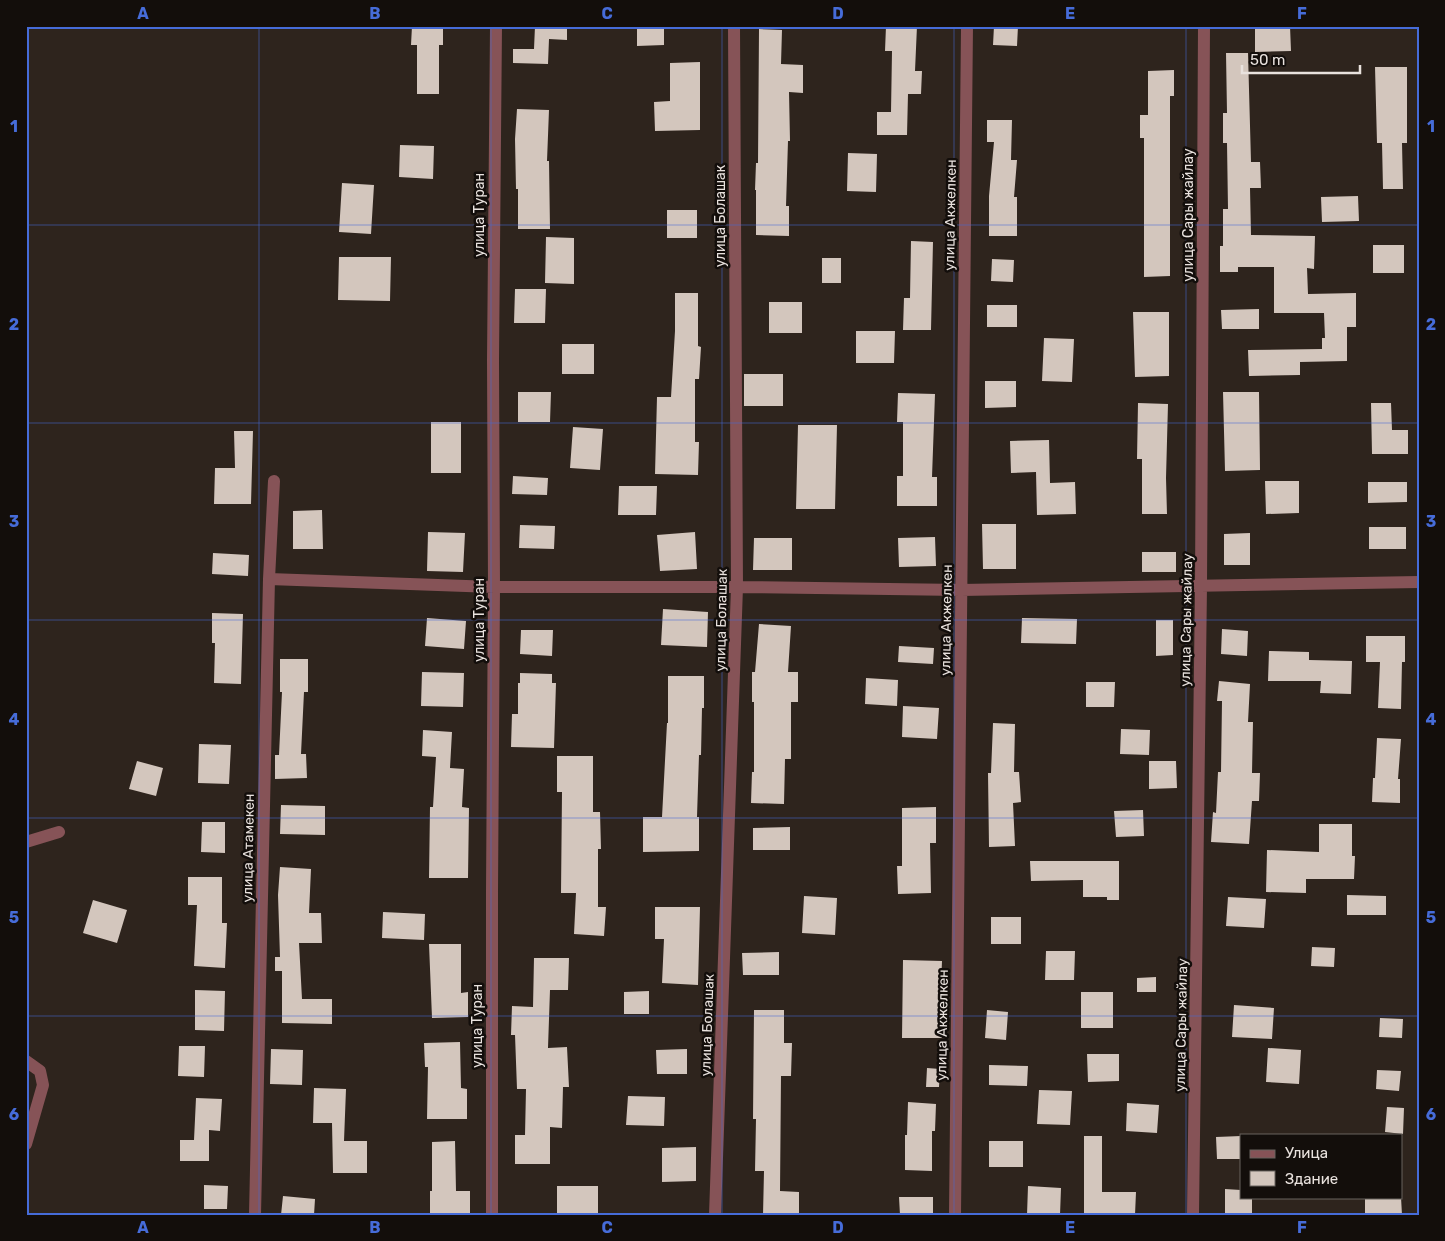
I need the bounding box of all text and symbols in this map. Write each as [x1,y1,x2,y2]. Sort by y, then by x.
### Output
text: A [137,4,149,23]
text: B [369,4,381,23]
text: C [601,4,613,23]
text: D [832,4,844,23]
text: E [1065,4,1075,23]
text: F [1297,4,1307,23]
scale bar [1242,42,1360,74]
text: 50 m [1250,51,1285,69]
text: 1 [10,117,18,136]
text: 1 [1427,117,1435,136]
street label: улица Сары жайлау [1180,148,1197,282]
street label: улица Акжелкен [941,159,960,271]
street label: улица Болашак [712,164,729,267]
street label: улица Туран [471,173,488,257]
text: 2 [9,315,19,334]
text: 2 [1426,315,1436,334]
text: 3 [9,512,19,531]
text: 3 [1426,512,1436,531]
street label: улица Сары жайлау [1177,553,1196,687]
street label: улица Акжелкен [937,564,956,676]
street label: улица Болашак [712,568,731,671]
street label: улица Туран [471,578,488,662]
text: 4 [9,710,20,729]
text: 4 [1426,710,1437,729]
street label: улица Атамекен [239,793,258,903]
text: 5 [9,908,19,927]
text: 5 [1426,908,1436,927]
street label: улица Сары жайлау [1172,958,1191,1092]
street label: улица Акжелкен [933,969,952,1081]
street label: улица Болашак [697,973,718,1077]
street label: улица Туран [469,984,486,1068]
text: 6 [9,1105,19,1124]
text: 6 [1426,1105,1436,1124]
legend [1240,1134,1402,1198]
text: Улица [1285,1144,1328,1162]
text: Здание [1285,1170,1338,1188]
text: A [137,1218,149,1237]
text: B [369,1218,381,1237]
text: C [601,1218,613,1237]
text: D [832,1218,844,1237]
text: E [1065,1218,1075,1237]
text: F [1297,1218,1307,1237]

